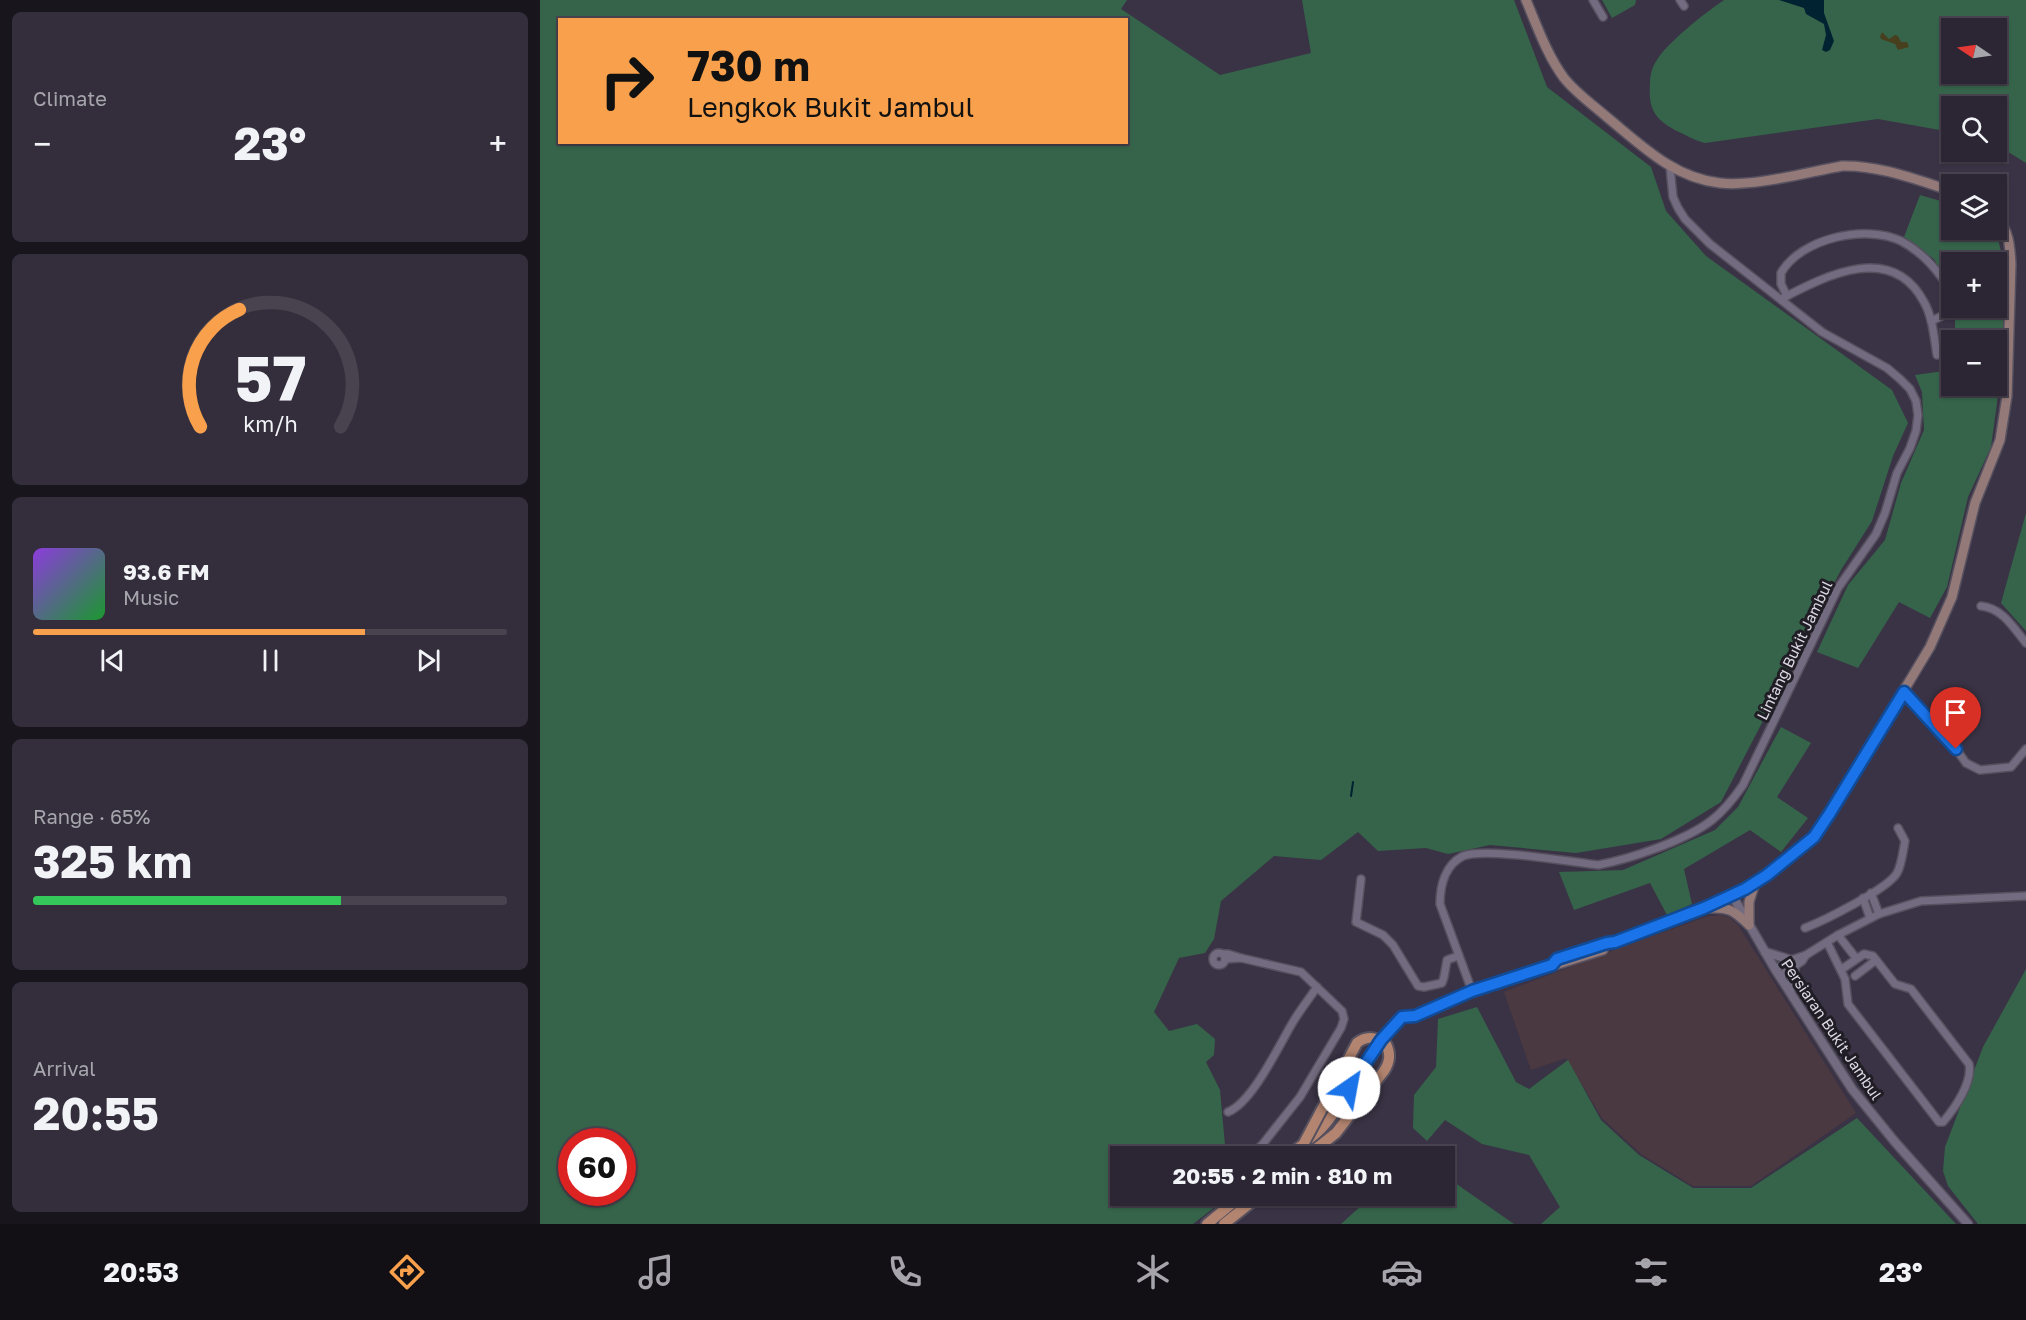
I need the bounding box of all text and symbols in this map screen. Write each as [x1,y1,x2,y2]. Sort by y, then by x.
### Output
north arrow [1941,18,2007,84]
map controls [1941,18,2007,396]
text: 730 m [687,40,810,90]
icon: right [588,42,666,120]
text: Climate [33,86,107,110]
text: Lengkok Bukit Jambul [687,91,974,123]
button: search [1941,96,2007,162]
text: 23° [234,116,306,170]
text: − [33,124,51,163]
text: + [489,124,507,163]
button: layers [1941,174,2007,240]
button: + [1941,252,2007,318]
button: − [1941,330,2007,396]
text: 57 [234,340,306,415]
text: km/h [243,411,297,437]
text: 93.6 FM [123,558,210,585]
street label: Lintang Bukit Jambul [1752,577,1836,723]
text: Music [123,585,179,609]
icon: previous [96,644,129,677]
icon: pause [254,644,287,677]
icon: next [412,644,445,677]
pin [1930,687,1981,749]
icon: arrive [1939,696,1972,729]
text: Range · 65% [33,804,150,828]
text: 325 km [33,834,192,888]
street label: Persiaran Bukit Jambul [1778,955,1886,1103]
text: Arrival [33,1056,96,1080]
position arrow [1317,1056,1381,1120]
text: 20:55 [33,1086,159,1140]
speed limit sign: 60 [558,1128,636,1206]
text: 20:55 · 2 min · 810 m [1173,1162,1392,1189]
icon: directions [386,1251,428,1293]
icon: music [635,1251,677,1293]
icon: phone [884,1251,926,1293]
icon: climate [1132,1251,1174,1293]
icon: car [1381,1251,1423,1293]
icon: filters [1630,1251,1672,1293]
text: 20:53 [103,1256,179,1288]
text: 23° [1879,1256,1923,1288]

